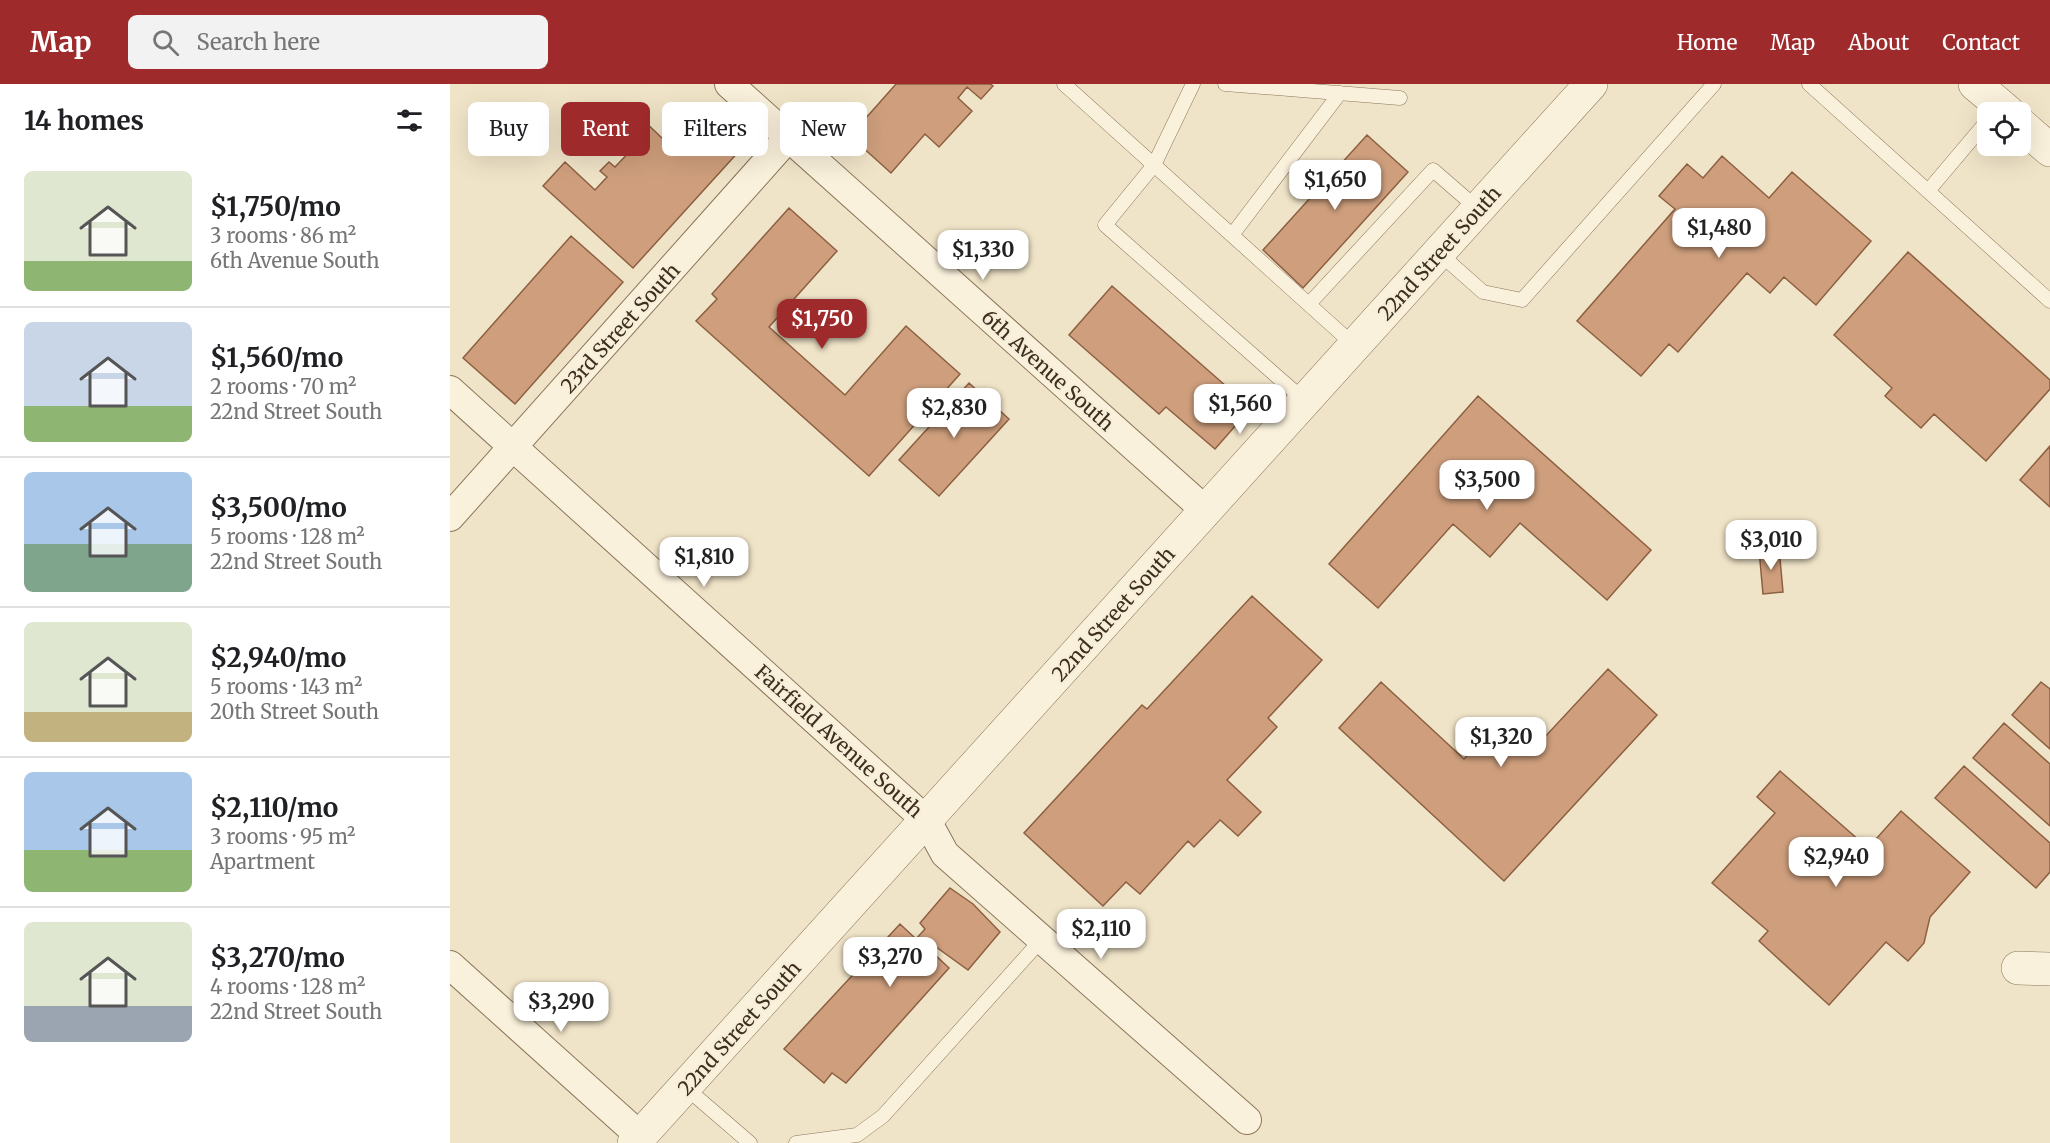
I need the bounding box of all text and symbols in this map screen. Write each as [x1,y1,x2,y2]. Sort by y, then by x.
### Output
search box [128,15,548,69]
text: Map [30,24,92,60]
icon: search [149,26,182,59]
text: Search here [197,28,320,56]
text: Home [1677,29,1737,56]
text: Map [1770,29,1815,56]
text: About [1848,29,1909,56]
text: Contact [1942,29,2020,56]
chip: Buy [468,102,549,156]
chip: Rent [561,102,650,156]
chip: Filters [662,102,768,156]
chip: New [780,102,867,156]
map controls [1977,102,2031,156]
button: locate [1977,102,2031,156]
text: 14 homes [24,104,144,137]
icon: filters [393,104,426,137]
pin: $1,650 [1286,160,1384,211]
text: $1,650 [1303,167,1367,192]
street label: 22nd Street South [1372,181,1506,325]
text: $1,750/mo [210,190,341,223]
icon: home [72,195,144,267]
pin: $1,480 [1670,208,1768,259]
text: $1,480 [1686,215,1752,240]
text: 3 rooms · 86 m² [210,223,356,248]
pin: $1,330 [934,230,1032,281]
text: $1,330 [952,237,1014,262]
text: 6th Avenue South [210,248,379,273]
street label: 23rd Street South [555,258,685,398]
pin: $1,750 [773,299,871,350]
street label: 6th Avenue South [977,304,1119,436]
text: $1,750 [791,306,853,331]
text: $1,560/mo [210,341,343,374]
icon: home [72,346,144,418]
text: 2 rooms · 70 m² [210,374,356,399]
pin: $1,560 [1191,384,1289,435]
pin: $2,830 [905,388,1003,439]
text: $1,560 [1208,391,1272,416]
text: $2,830 [921,395,987,420]
text: 22nd Street South [210,399,382,424]
pin: $3,500 [1438,460,1536,511]
text: $3,500 [1453,467,1521,492]
text: $3,500/mo [210,491,347,524]
icon: home [72,496,144,568]
pin: $3,010 [1722,520,1820,571]
text: 5 rooms · 128 m² [210,524,365,549]
text: $3,010 [1740,527,1802,552]
pin: $1,810 [655,537,753,588]
street label: 22nd Street South [1046,542,1180,686]
text: $1,810 [674,544,735,569]
text: 22nd Street South [210,549,382,574]
text: $2,940/mo [210,641,346,674]
icon: home [72,646,144,718]
street label: Fairfield Avenue South [750,659,928,823]
text: 5 rooms · 143 m² [210,674,362,699]
text: 20th Street South [210,699,379,724]
pin: $1,320 [1452,717,1550,768]
text: $1,320 [1469,724,1533,749]
text: $2,110/mo [210,791,338,824]
icon: home [72,796,144,868]
text: 3 rooms · 95 m² [210,824,355,849]
pin: $2,940 [1787,837,1885,888]
text: $2,940 [1803,844,1869,869]
text: Apartment [210,849,315,874]
pin: $2,110 [1052,909,1150,960]
text: $2,110 [1071,916,1131,941]
pin: $3,270 [841,937,939,988]
text: $3,270/mo [210,941,345,974]
text: $3,270 [857,944,923,969]
icon: home [72,946,144,1018]
street label: 22nd Street South [672,956,806,1100]
text: 4 rooms · 128 m² [210,974,365,999]
pin: $3,290 [512,982,610,1033]
text: $3,290 [528,989,594,1014]
text: 22nd Street South [210,999,382,1024]

